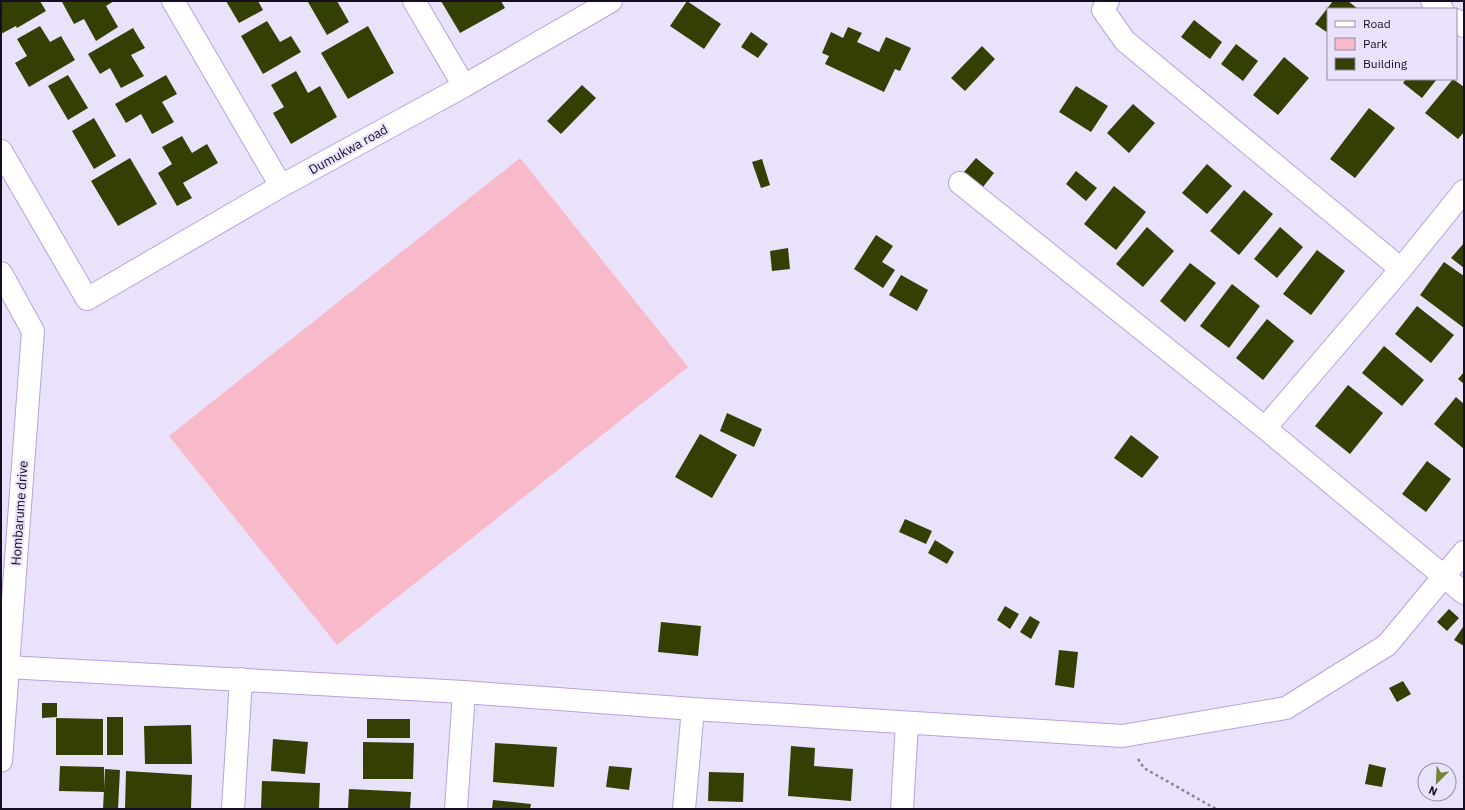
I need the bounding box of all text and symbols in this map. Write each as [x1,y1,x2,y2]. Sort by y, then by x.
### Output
legend [1327,8,1457,80]
text: Road [1363,16,1391,31]
text: Park [1363,36,1388,51]
text: Building [1363,56,1408,71]
street label: Dumukwa road [306,121,391,178]
street label: Hombarume drive [7,460,32,566]
north arrow [1417,762,1457,802]
text: N [1426,783,1439,799]

